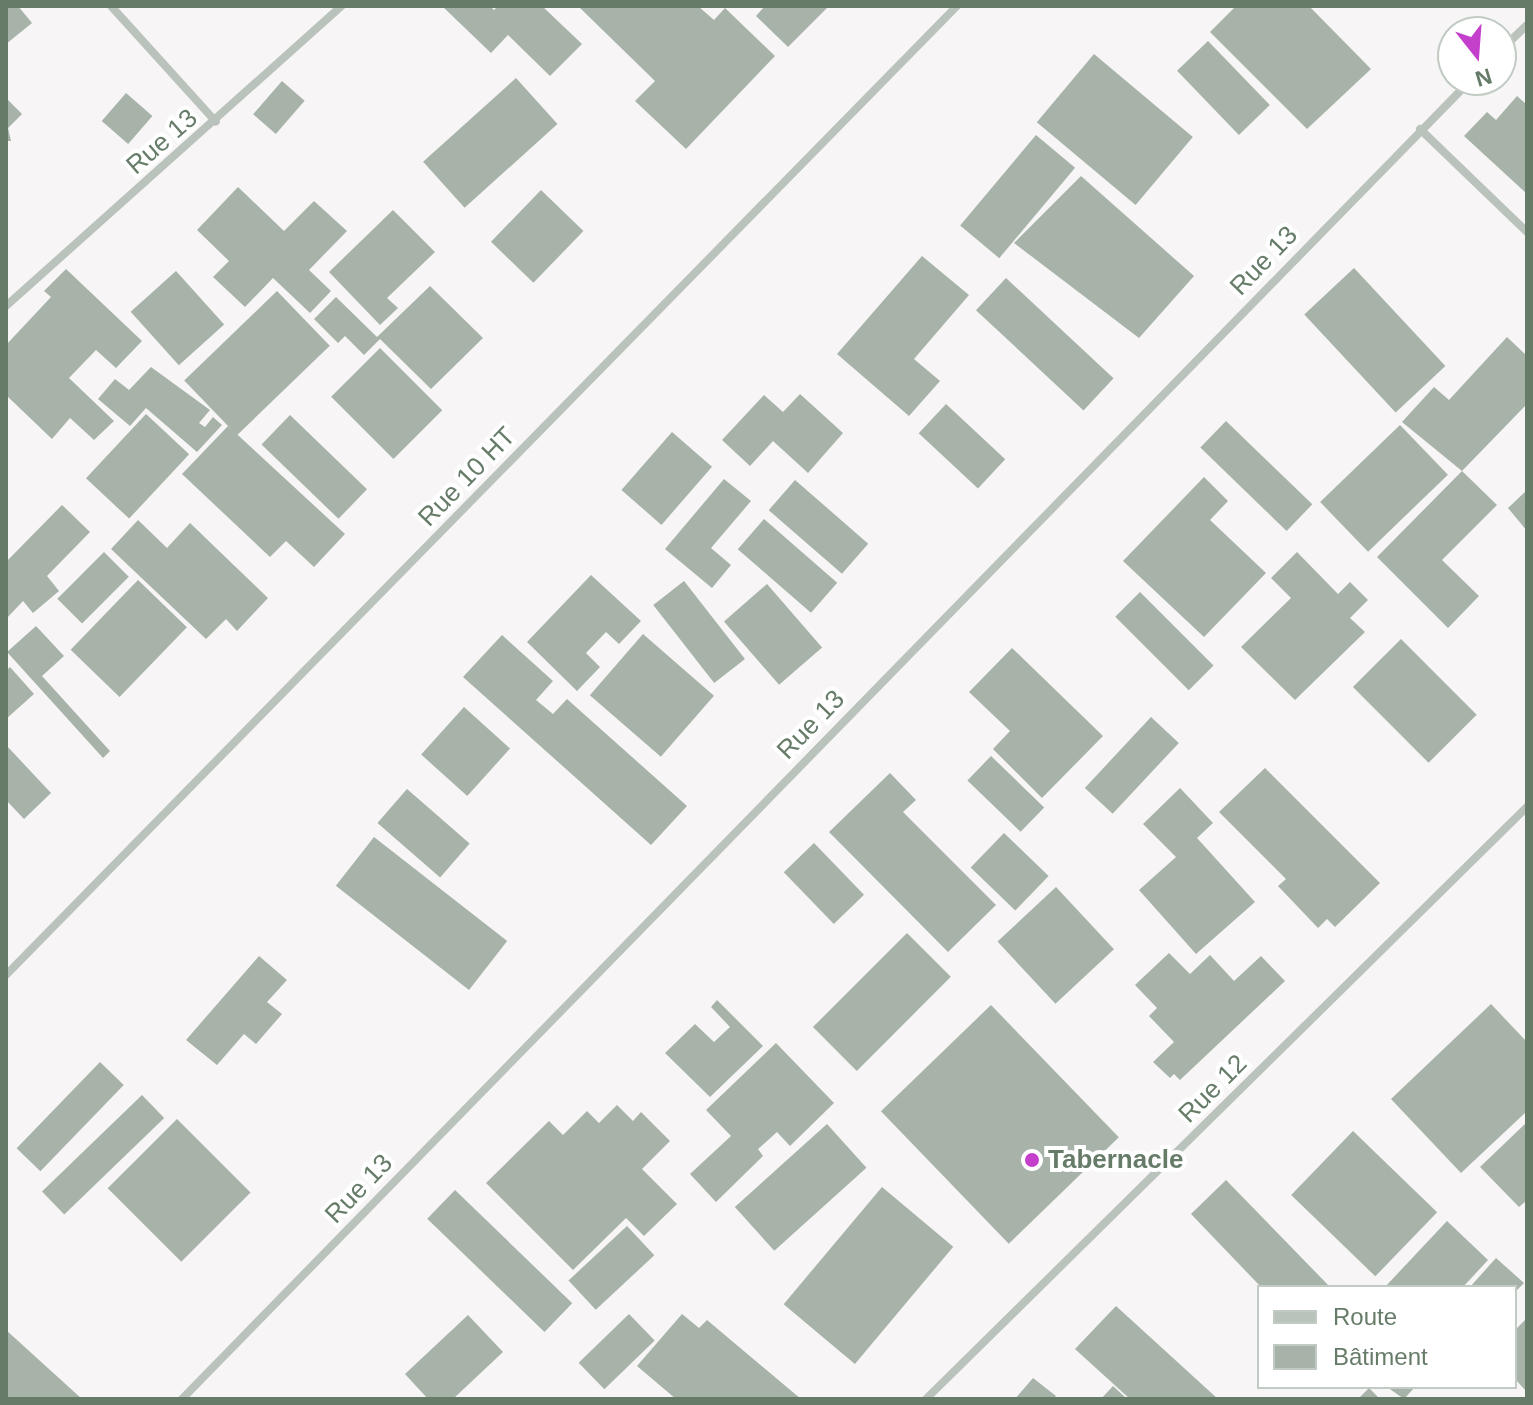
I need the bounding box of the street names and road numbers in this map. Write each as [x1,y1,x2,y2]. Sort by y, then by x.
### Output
street label: Rue 13 [120,103,204,181]
street label: Rue 13 [1224,220,1304,302]
street label: Rue 10 HT [412,421,522,533]
street label: Rue 13 [771,684,851,766]
street label: Rue 12 [1172,1048,1254,1130]
street label: Rue 13 [319,1148,399,1230]

